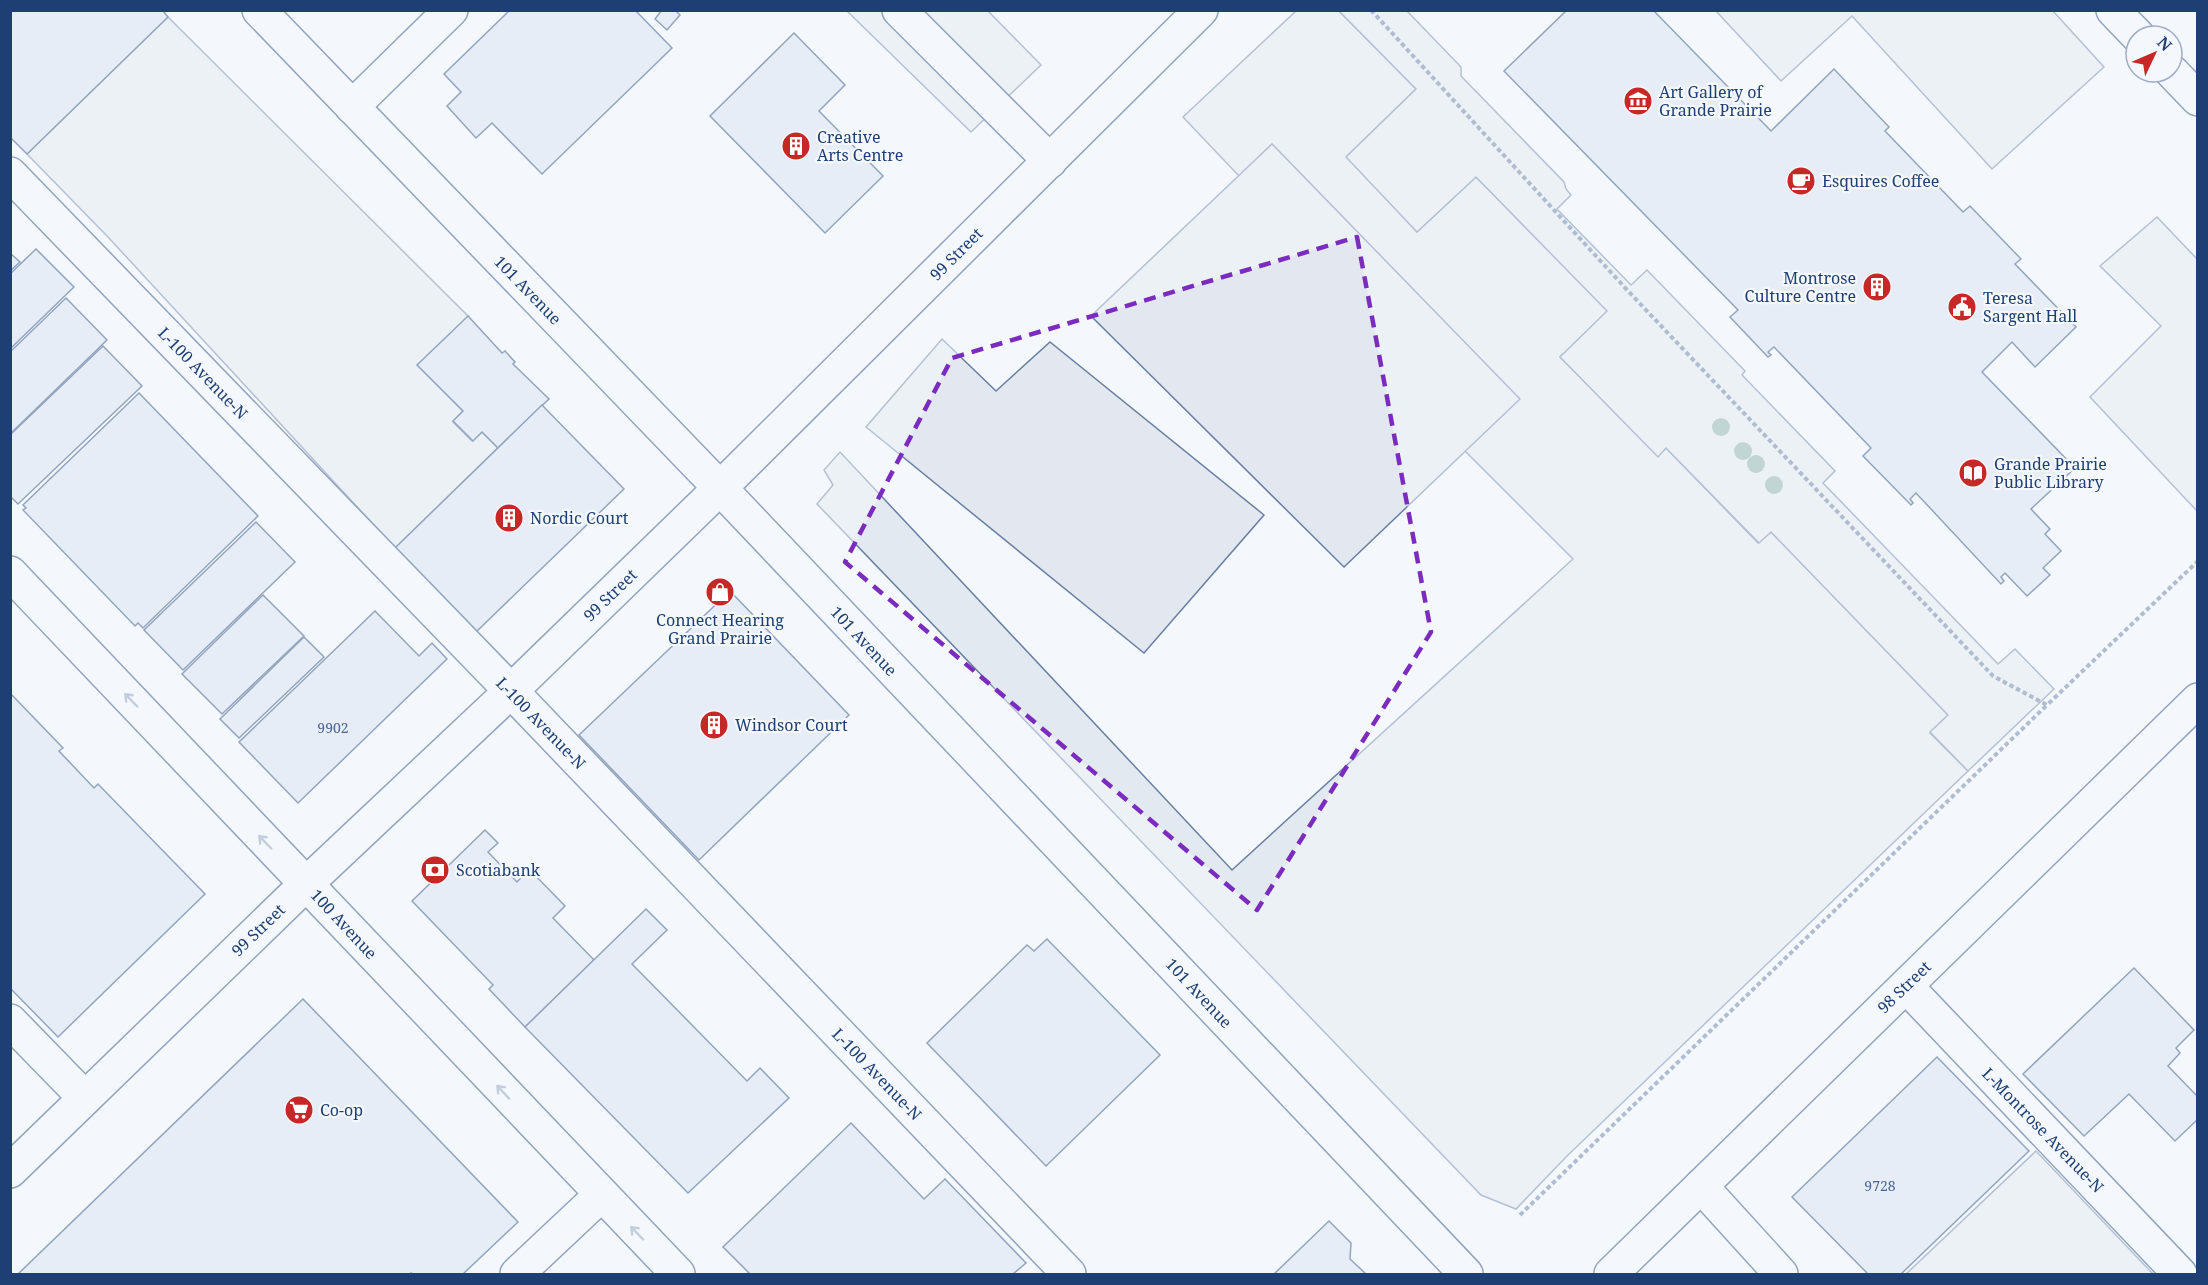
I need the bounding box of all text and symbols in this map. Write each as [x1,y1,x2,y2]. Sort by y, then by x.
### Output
north arrow [2124,24,2184,84]
text: N [2152,31,2177,56]
place label: Art Gallery of Grande Prairie [1659,81,1772,121]
museum icon: Art Gallery of Grande Prairie [1622,85,1654,117]
place label: Creative Arts Centre [817,126,903,166]
building icon: Creative Arts Centre [780,130,812,162]
cafe icon: Esquires Coffee [1785,165,1817,197]
place label: Esquires Coffee [1822,170,1939,192]
street label: 99 Street [925,222,988,285]
street label: 101 Avenue [489,251,567,329]
place label: Montrose Culture Centre [1745,267,1856,307]
building icon: Montrose Culture Centre [1861,271,1893,303]
place label: Teresa Sargent Hall [1983,287,2077,327]
public building icon: Teresa Sargent Hall [1946,291,1978,323]
street label: L-100 Avenue-N [153,322,253,424]
place label: Grande Prairie Public Library [1994,453,2107,493]
library icon: Grande Prairie Public Library [1957,457,1989,489]
building icon: Nordic Court [493,502,525,534]
place label: Nordic Court [530,507,629,529]
street label: 99 Street [578,564,642,626]
shop icon: Connect Hearing Grand Prairie [704,576,736,608]
street label: 101 Avenue [826,601,902,681]
place label: Connect Hearing Grand Prairie [656,609,784,649]
street label: L-100 Avenue-N [491,672,591,774]
one-way arrow [124,693,138,708]
building icon: Windsor Court [698,709,730,741]
place label: Windsor Court [735,714,848,736]
house number: 9902 [317,718,349,737]
one-way arrow [258,834,273,849]
bank icon: Scotiabank [419,854,451,886]
place label: Scotiabank [456,859,541,881]
street label: 100 Avenue [306,884,382,964]
street label: 99 Street [226,899,290,961]
street label: 101 Avenue [1161,953,1237,1033]
street label: 98 Street [1872,956,1936,1018]
street label: L-100 Avenue-N [827,1023,927,1125]
street label: L-Montrose Avenue-N [1977,1063,2109,1197]
one-way arrow [495,1084,510,1099]
supermarket icon: Co-op [283,1094,315,1126]
place label: Co-op [320,1099,363,1121]
house number: 9728 [1864,1176,1896,1195]
one-way arrow [630,1225,645,1240]

